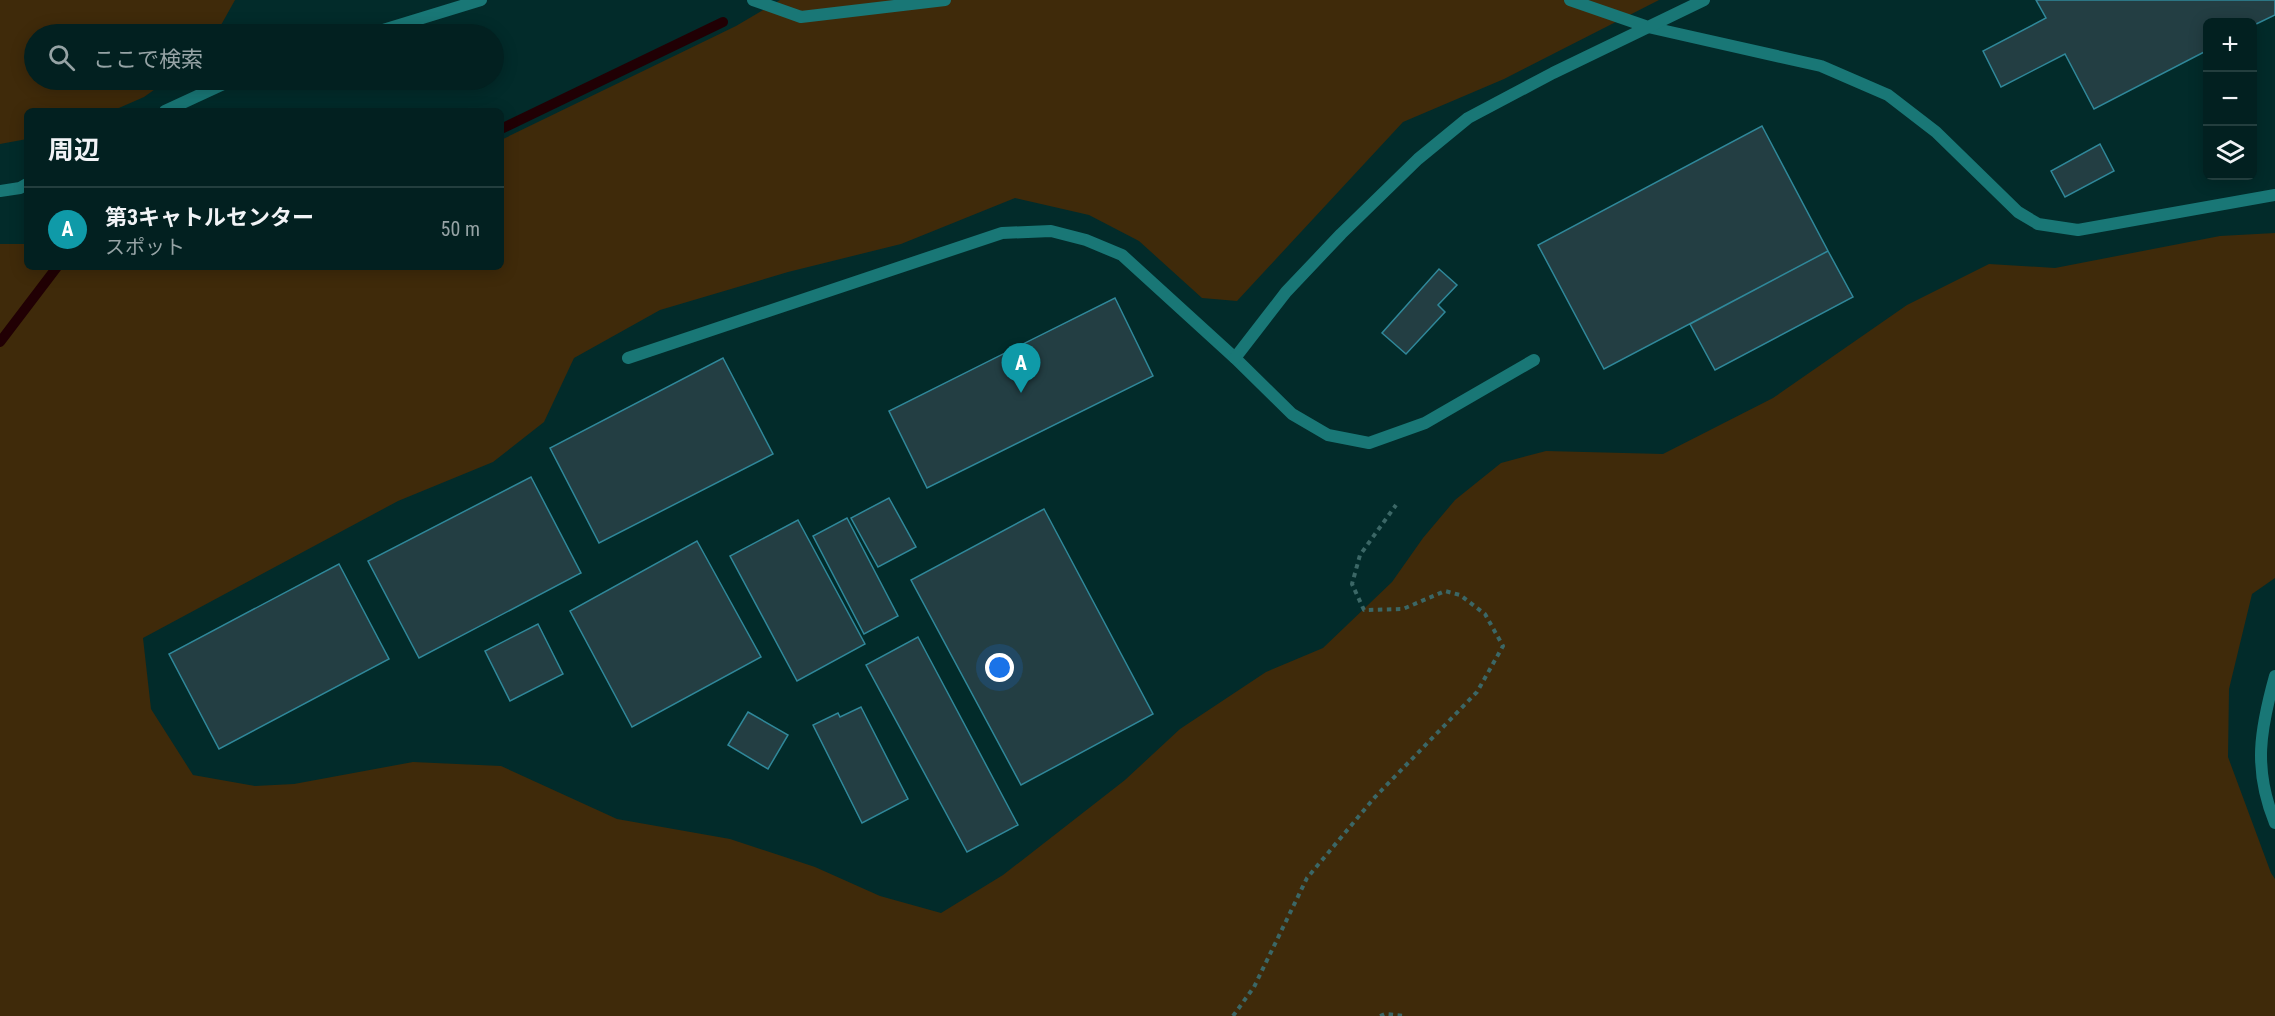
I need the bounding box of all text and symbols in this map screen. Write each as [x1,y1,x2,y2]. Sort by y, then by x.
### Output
map controls [2203,18,2257,180]
button: + [2203,18,2257,72]
search box [24,24,504,90]
icon: search [45,41,78,74]
text: ここで検索 [93,47,203,72]
button: − [2203,72,2257,126]
button: layers [2203,126,2257,180]
text: 周辺 [48,135,100,165]
text: 第3キャトルセンター [105,205,314,230]
text: A [62,217,73,241]
text: 50 m [441,217,480,241]
text: スポット [105,235,185,259]
pin: A [1002,344,1040,393]
your location [985,653,1014,682]

